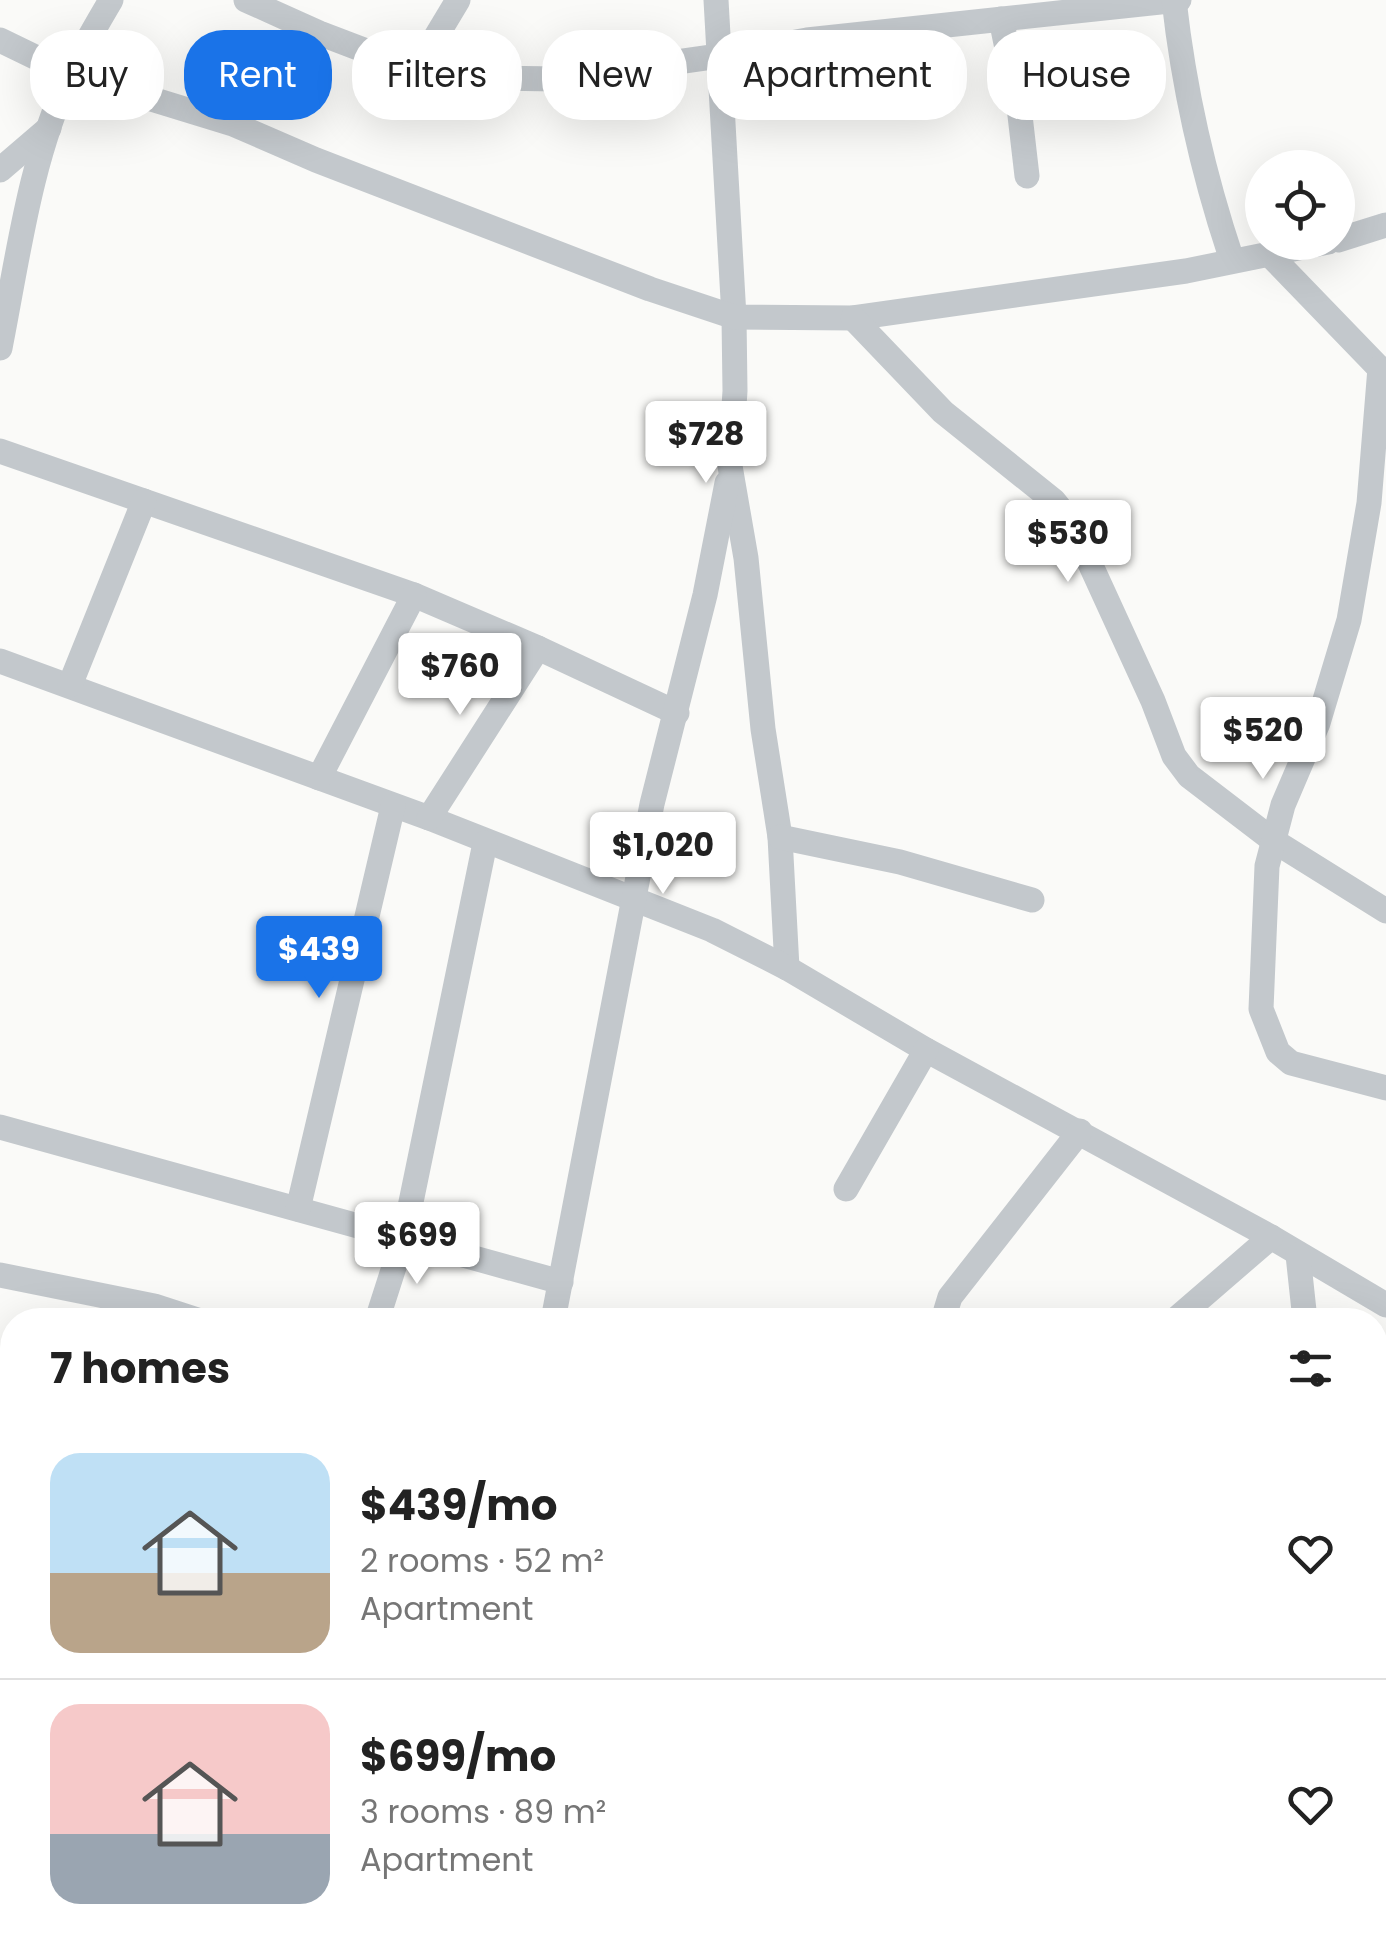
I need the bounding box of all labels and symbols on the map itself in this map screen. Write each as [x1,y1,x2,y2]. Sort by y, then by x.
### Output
pin: $728 [647,401,765,486]
pin: $530 [1009,500,1127,585]
pin: $760 [401,633,519,718]
pin: $520 [1204,697,1322,782]
pin: $1,020 [582,812,744,897]
pin: $439 [260,916,378,1001]
pin: $699 [358,1202,476,1287]

